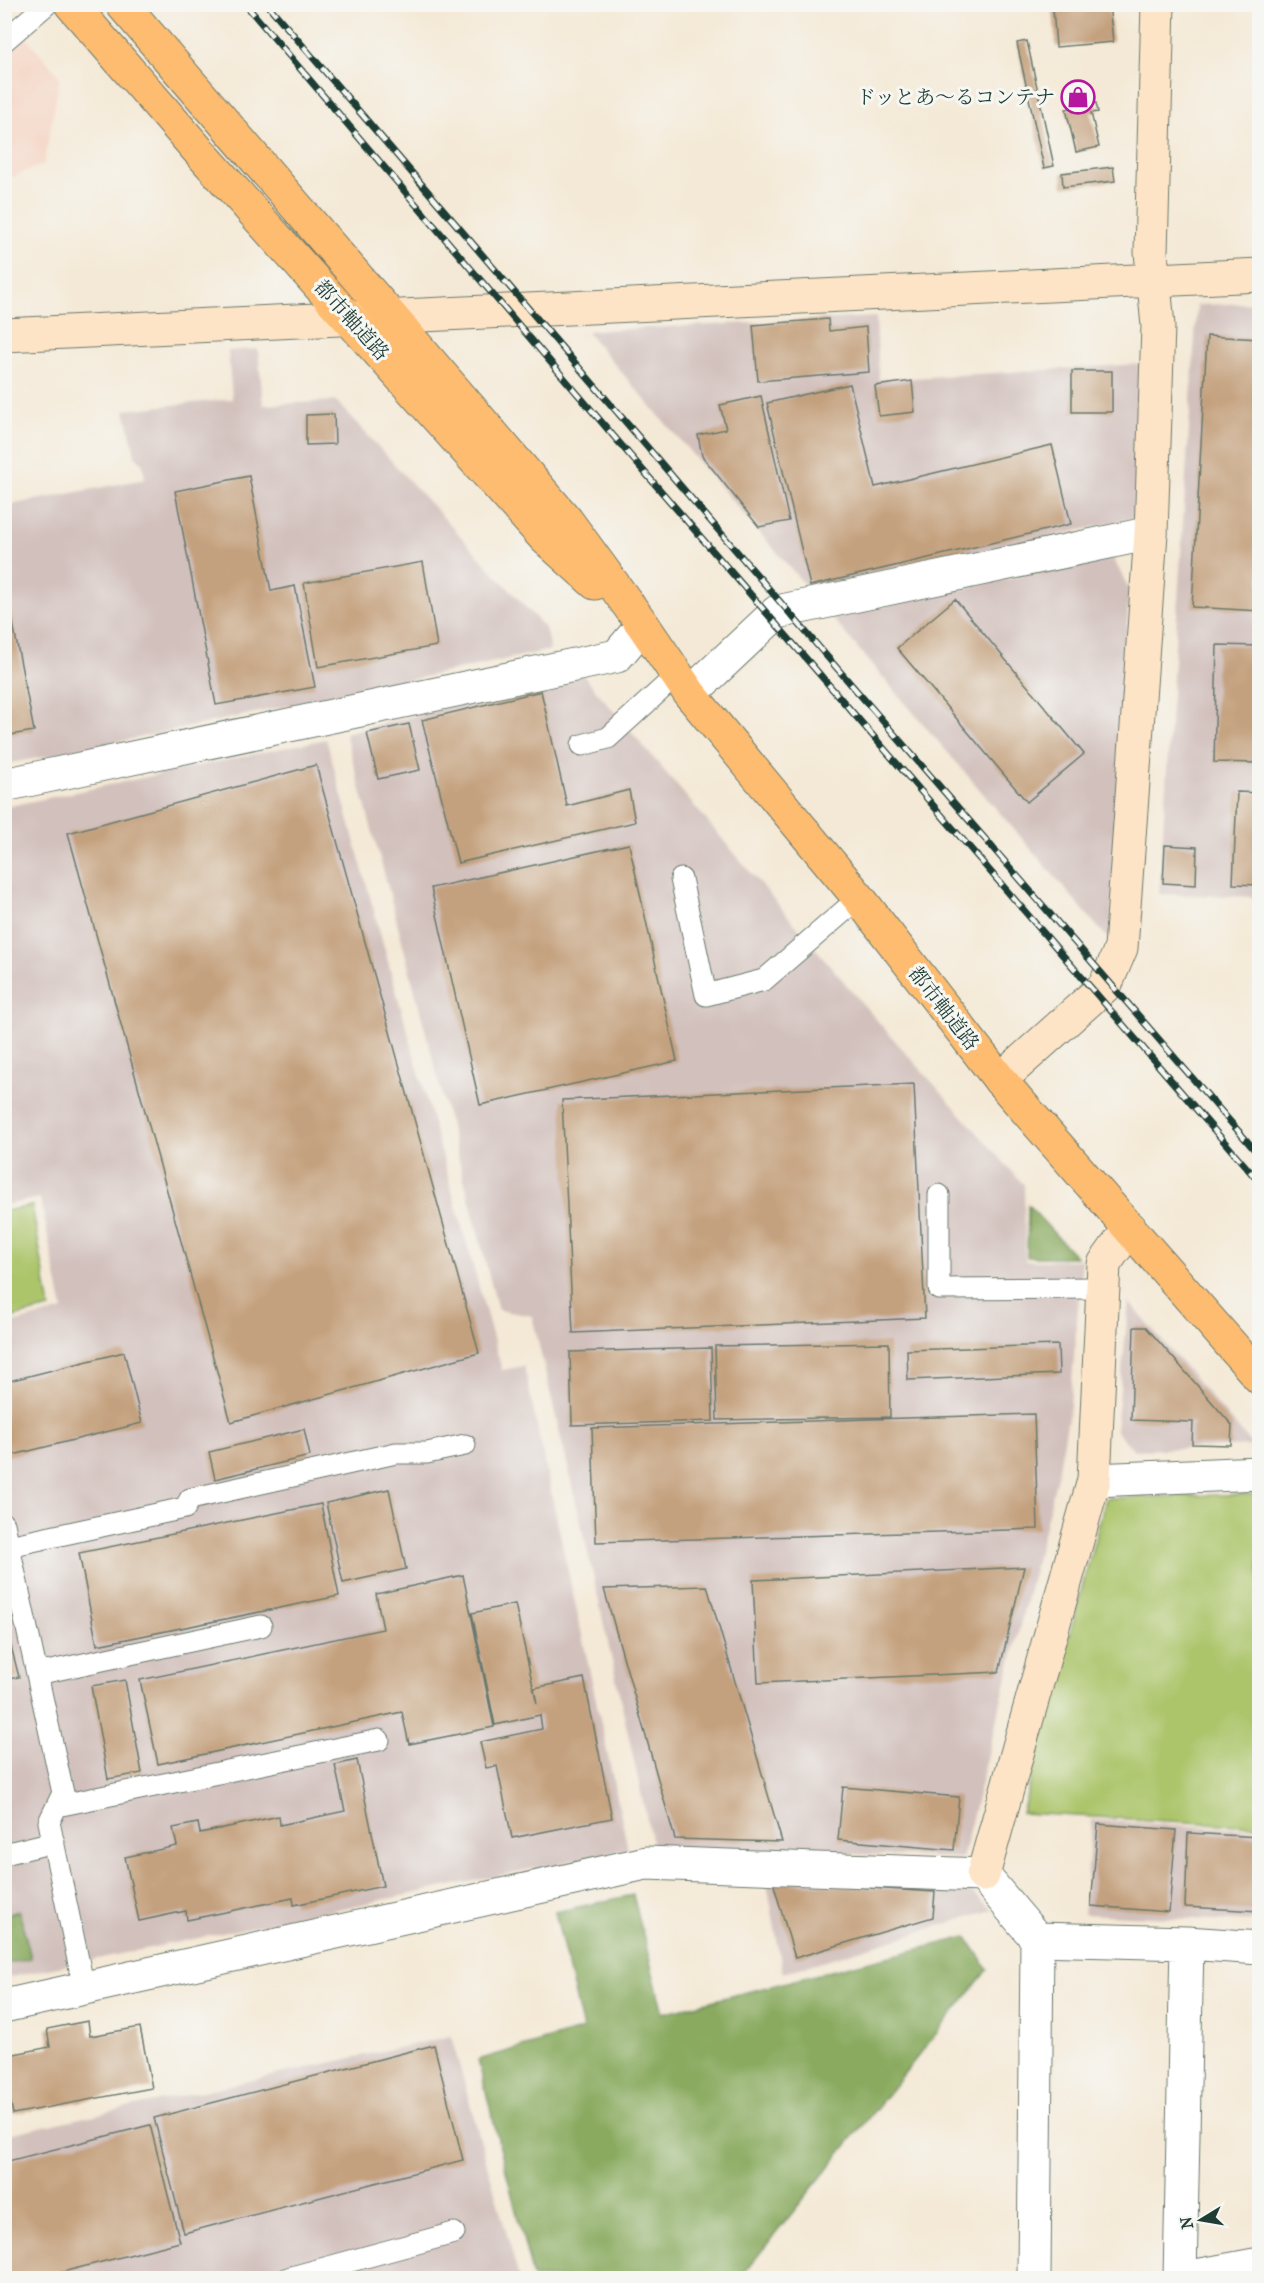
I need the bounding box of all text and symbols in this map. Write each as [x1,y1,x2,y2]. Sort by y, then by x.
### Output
shop icon: ドッとあ〜るコンテナ [1060,79,1096,115]
place label: ドッとあ〜るコンテナ [856,86,1055,109]
street label: 都市軸道路 [310,275,394,365]
street label: 都市軸道路 [904,962,983,1055]
north arrow [1171,2190,1231,2250]
text: N [1176,2214,1197,2231]

